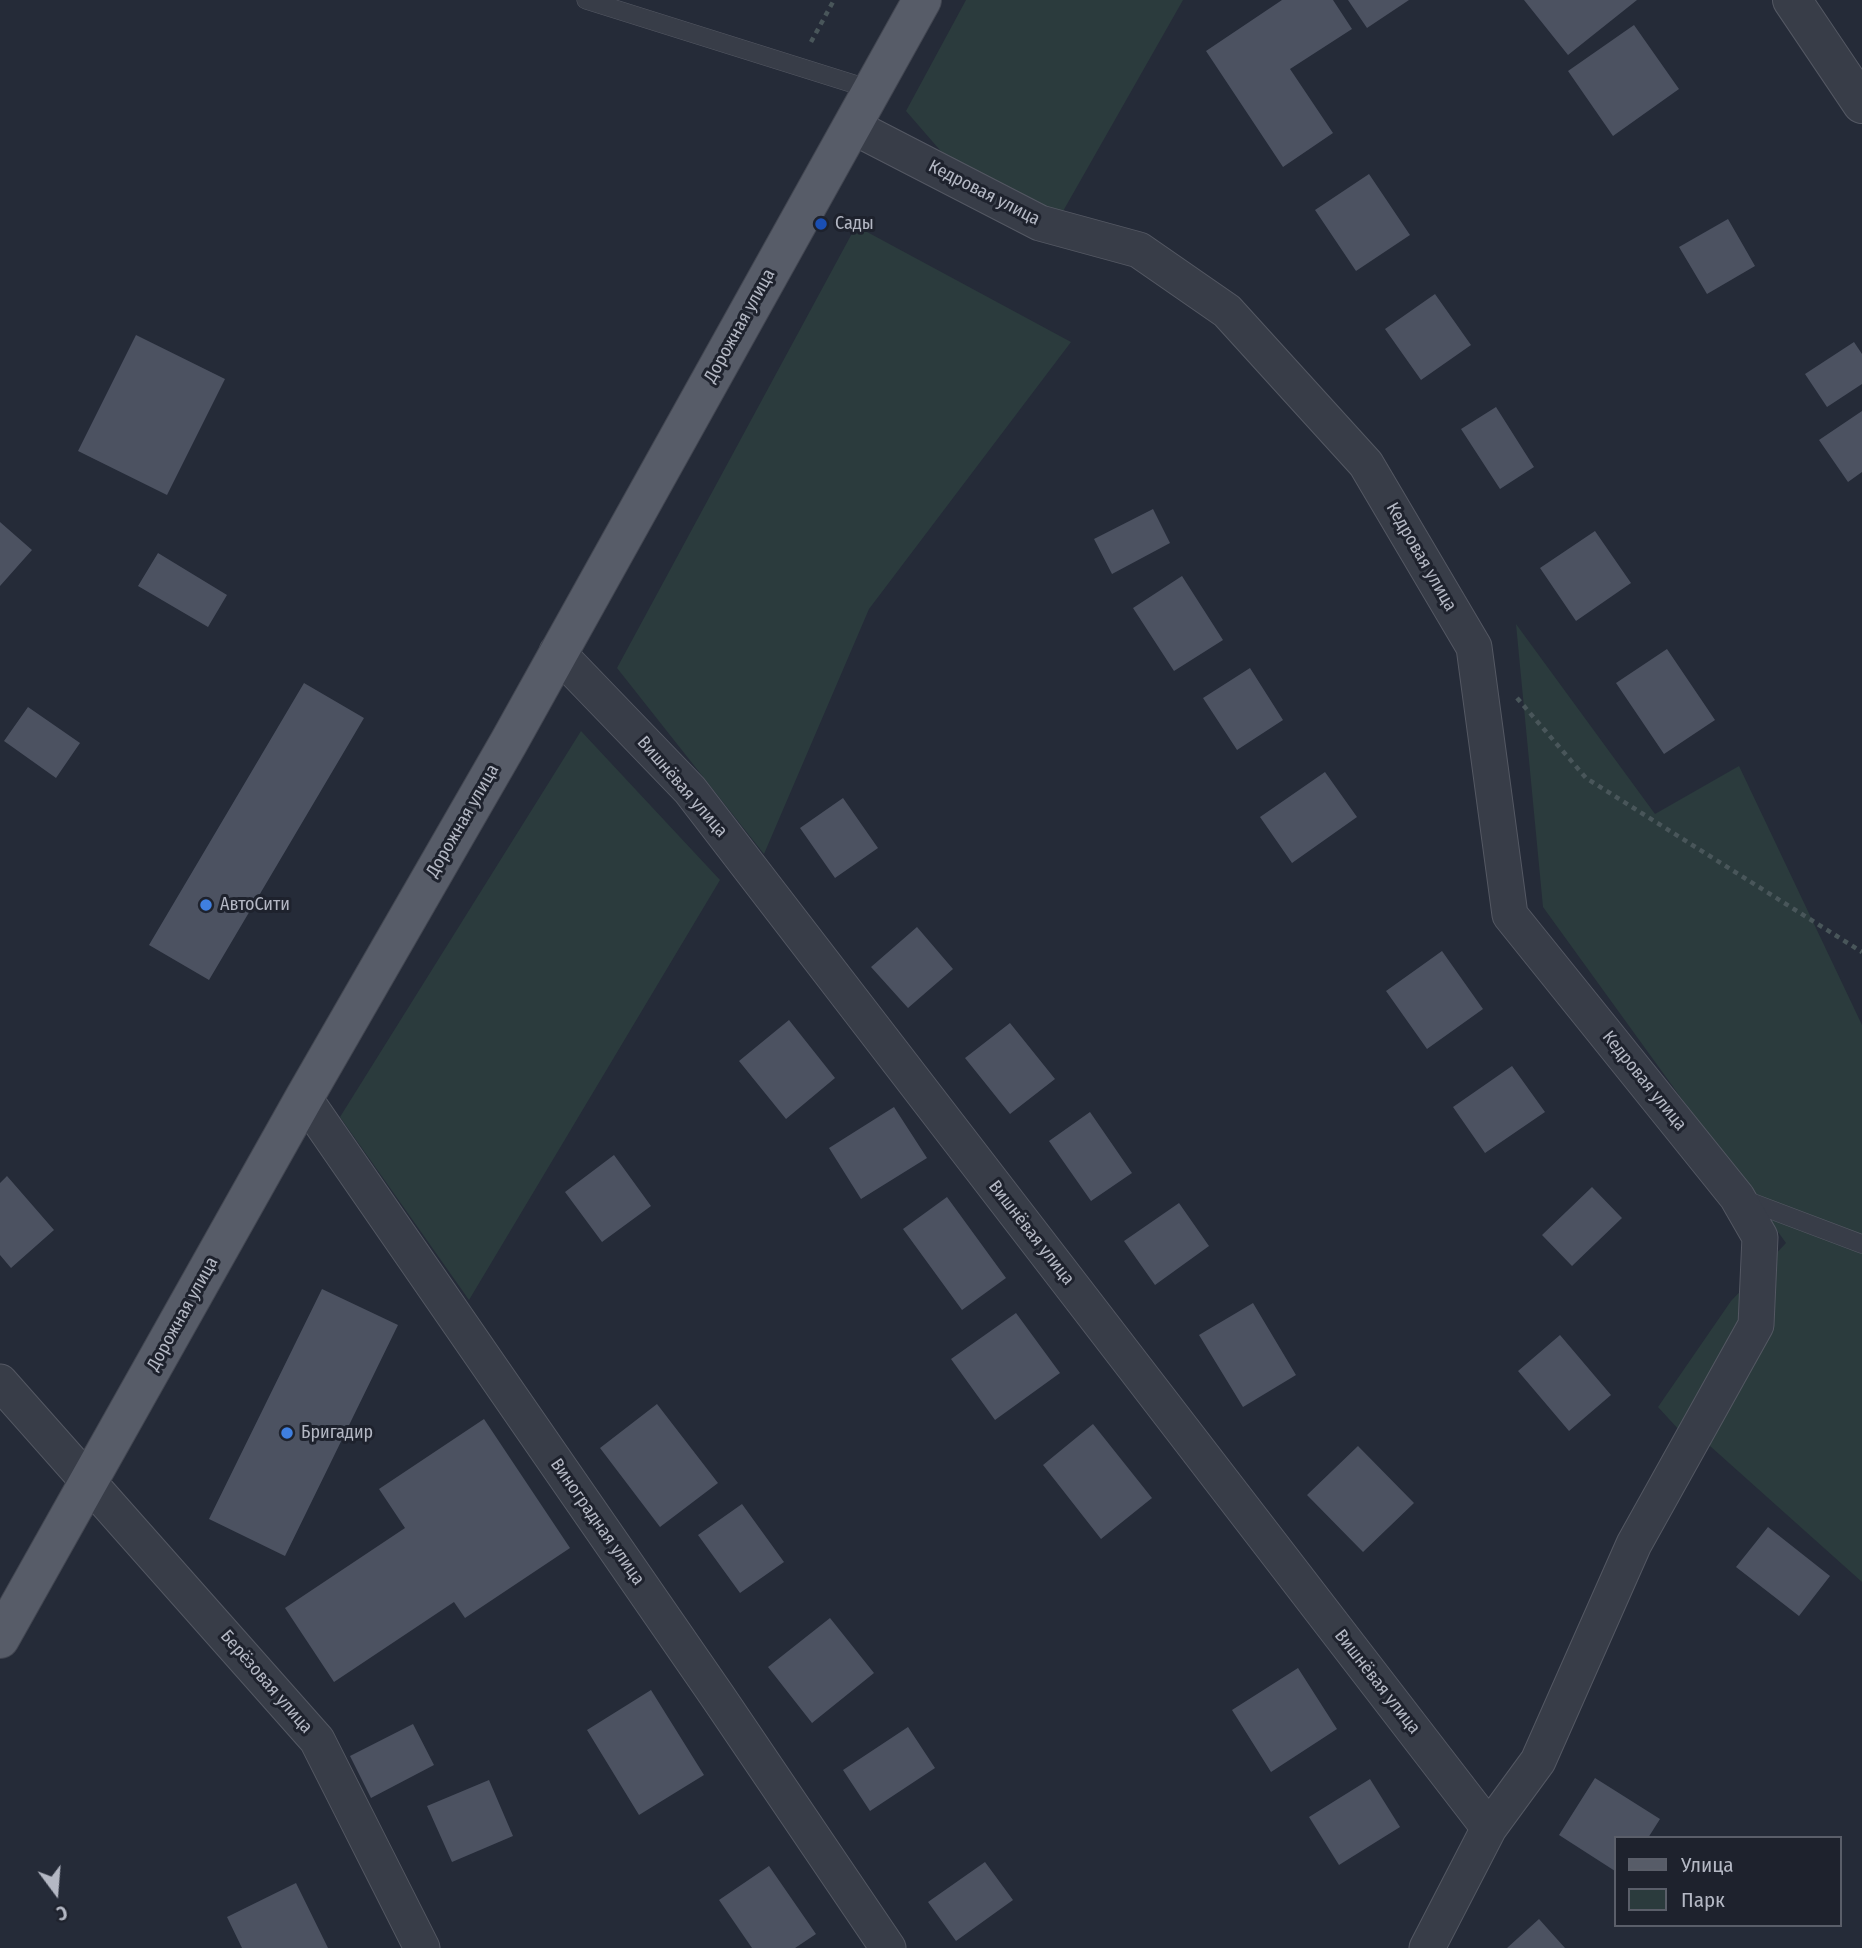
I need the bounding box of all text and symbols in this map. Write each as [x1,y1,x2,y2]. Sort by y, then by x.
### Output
street label: Кедровая улица [925,156,1043,230]
place label: Сады [835,213,874,235]
marker: Сады [813,216,829,232]
street label: Дорожная улица [700,265,780,387]
street label: Кедровая улица [1381,499,1461,615]
street label: Вишнёвая улица [632,732,732,842]
street label: Дорожная улица [422,761,504,881]
place label: АвтоСити [220,894,290,916]
marker: АвтоСити [198,897,214,913]
street label: Кедровая улица [1597,1027,1691,1135]
street label: Вишнёвая улица [983,1176,1079,1290]
street label: Дорожная улица [143,1253,223,1375]
place label: Бригадир [301,1422,373,1444]
marker: Бригадир [279,1425,295,1441]
street label: Виноградная улица [545,1455,649,1589]
street label: Вишнёвая улица [1329,1625,1425,1739]
street label: Берёзовая улица [215,1626,317,1738]
legend [1614,1836,1841,1927]
text: Улица [1681,1852,1734,1878]
north arrow [21,1857,91,1927]
text: Парк [1681,1887,1725,1913]
text: С [54,1900,70,1925]

